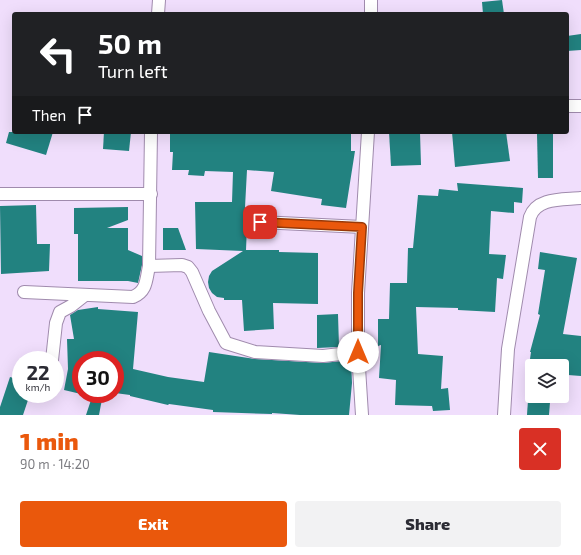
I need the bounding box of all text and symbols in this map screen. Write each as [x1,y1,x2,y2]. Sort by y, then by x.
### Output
text: 50 m [98,26,162,60]
icon: left [32,28,84,80]
text: Turn left [98,60,168,82]
icon: arrive [74,104,96,126]
text: Then [32,106,66,124]
pin [243,205,277,239]
icon: arrive [249,211,271,233]
position arrow [337,331,379,373]
speed limit sign: 30 [72,351,124,403]
map controls [525,359,569,403]
button: layers [525,359,569,403]
text: 22 [26,360,50,384]
text: km/h [26,381,50,393]
text: 1 min [20,426,79,455]
button: close [519,428,561,470]
text: 90 m · 14:20 [20,456,90,472]
button: Exit [20,501,287,547]
button: Share [295,501,561,547]

